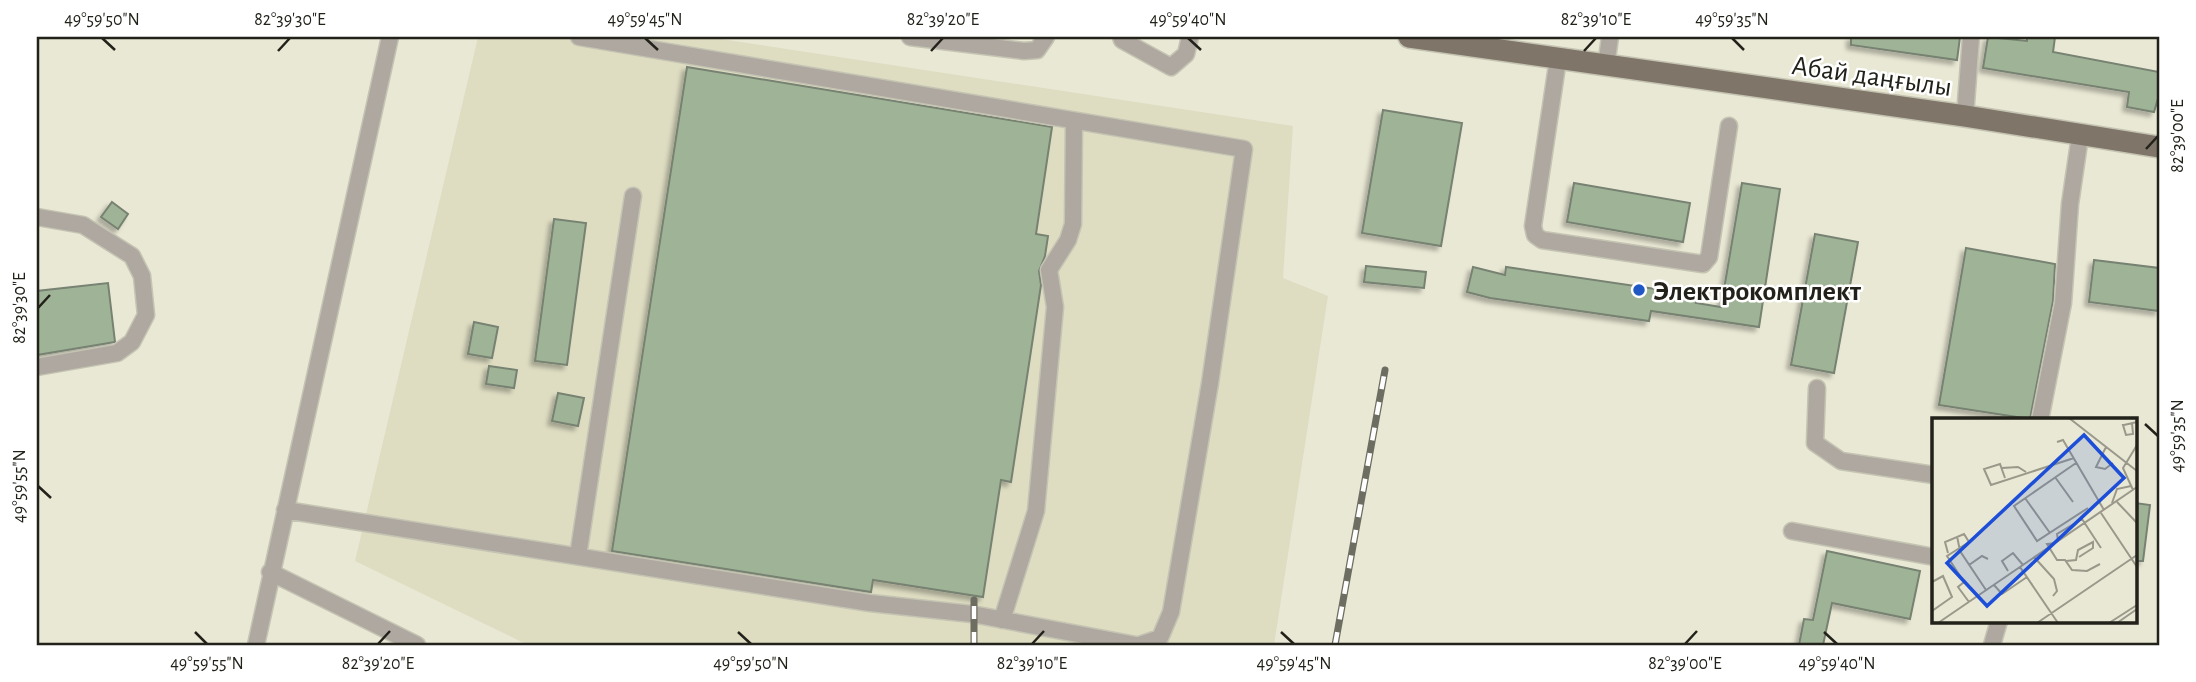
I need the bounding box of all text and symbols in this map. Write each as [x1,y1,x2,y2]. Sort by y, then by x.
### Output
text: 49°59'50"N [64,11,140,29]
text: 82°39'30"E [254,11,326,29]
text: 49°59'45"N [608,11,682,29]
text: 82°39'20"E [907,11,979,29]
text: 49°59'40"N [1150,11,1226,29]
text: 82°39'10"E [1561,11,1631,29]
text: 49°59'35"N [1695,11,1769,29]
street label: Абай даңғылы [1790,52,1954,102]
text: 82°39'00"E [2169,99,2187,173]
text: 82°39'30"E [11,272,29,344]
place label: Электрокомплект [1653,278,1862,306]
marker: Электрокомплект [1631,282,1647,298]
text: 49°59'35"N [2169,399,2187,473]
inset map [1932,418,2136,622]
text: 49°59'55"N [11,449,29,523]
text: 49°59'55"N [170,655,244,673]
text: 82°39'20"E [342,655,414,673]
text: 49°59'50"N [713,655,789,673]
text: 82°39'10"E [997,655,1067,673]
text: 49°59'45"N [1257,655,1331,673]
text: 82°39'00"E [1648,655,1722,673]
text: 49°59'40"N [1799,655,1875,673]

